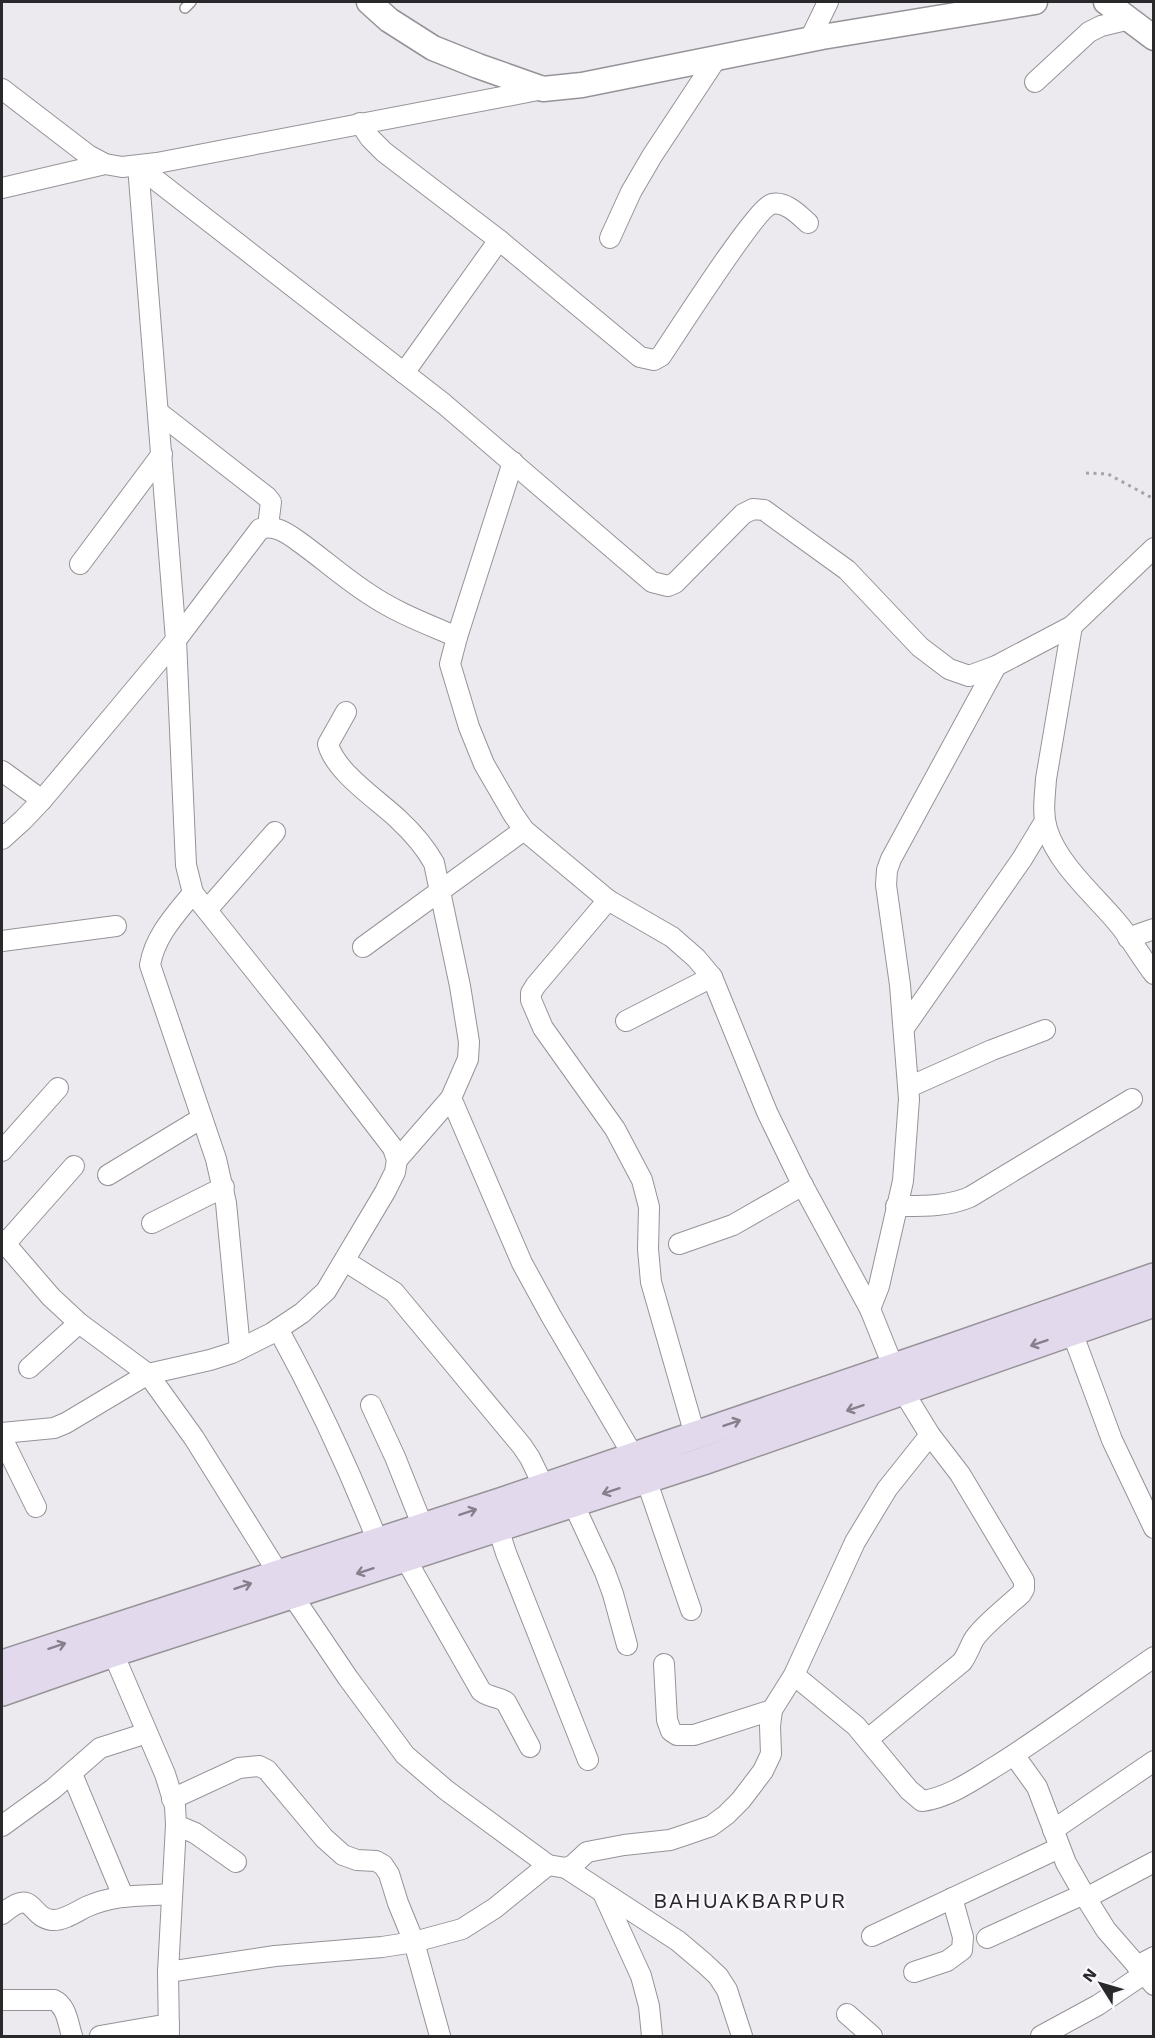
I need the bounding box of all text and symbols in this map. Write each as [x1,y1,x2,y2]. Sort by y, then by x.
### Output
one-way arrow [1030,1339,1049,1350]
one-way arrow [846,1403,865,1414]
one-way arrow [722,1416,741,1427]
one-way arrow [602,1486,621,1497]
one-way arrow [458,1506,477,1517]
one-way arrow [356,1566,375,1577]
one-way arrow [233,1579,252,1590]
one-way arrow [47,1640,66,1651]
district label: BAHUAKBARPUR [653,1888,847,1913]
north arrow [1071,1954,1131,2014]
text: N [1078,1965,1101,1986]

